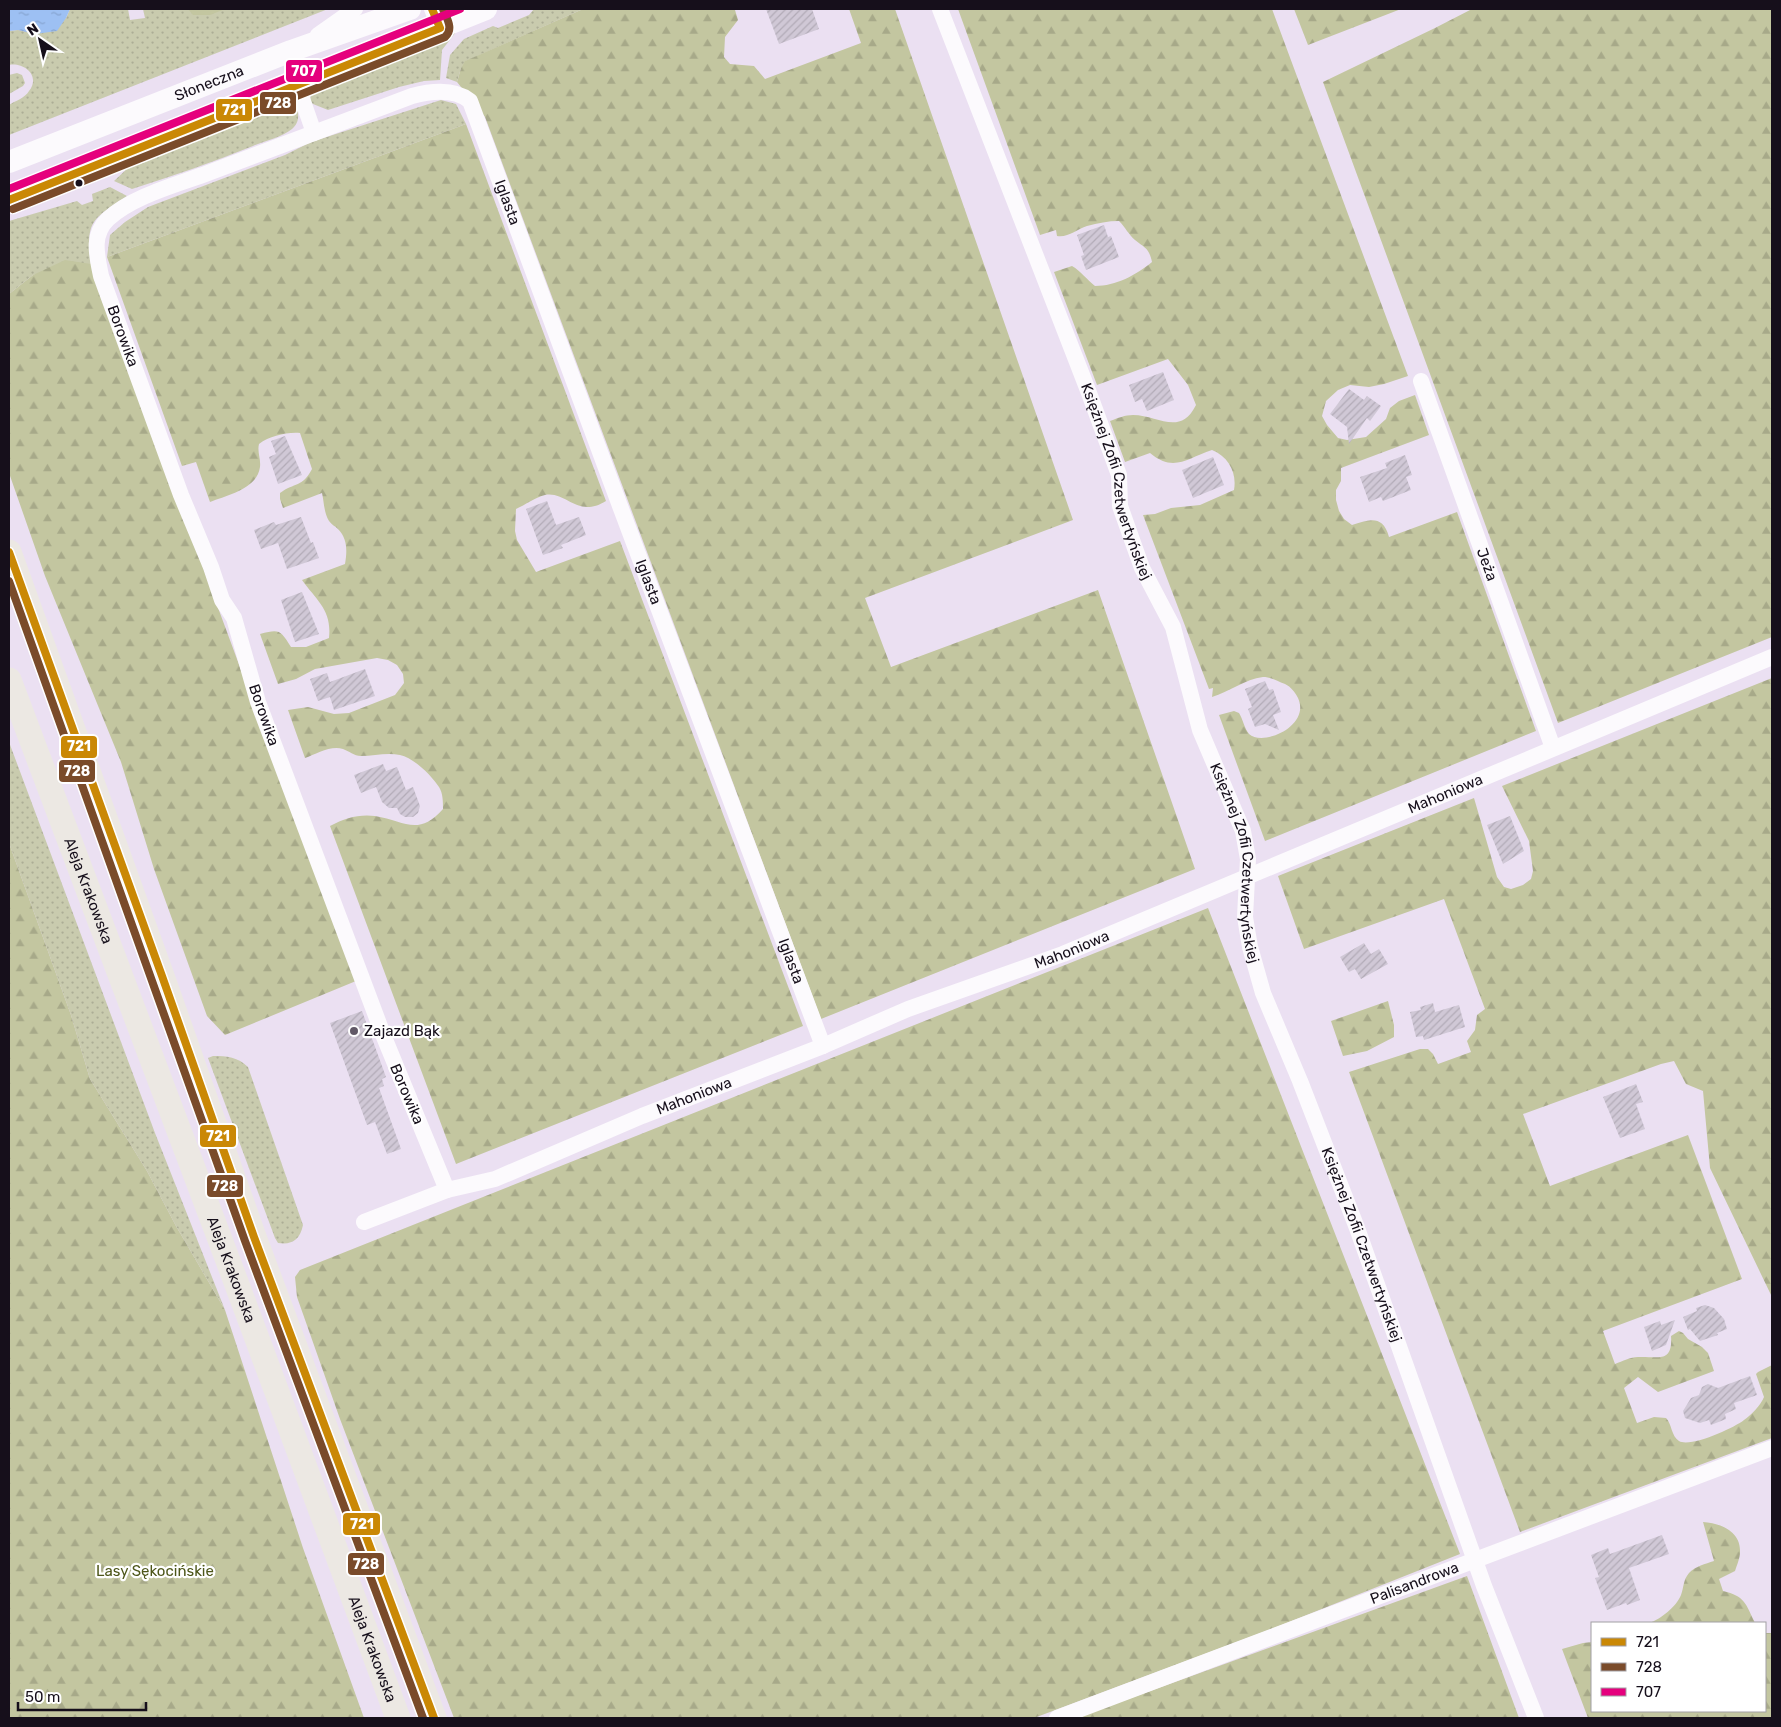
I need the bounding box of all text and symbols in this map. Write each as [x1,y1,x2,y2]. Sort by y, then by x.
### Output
north arrow [15,15,65,65]
text: N [24,20,42,40]
line badge: 707 [285,59,323,83]
street label: Słoneczna [172,62,246,105]
text: 707 [291,63,317,80]
line badge: 728 [259,91,297,115]
text: 728 [265,95,291,112]
line badge: 721 [215,98,253,122]
text: 721 [222,102,246,119]
street label: Iglasta [491,177,524,227]
unlabelled marker [74,178,84,188]
street label: Borowika [104,303,142,369]
street label: Księżnej Zofii Czetwertyńskiej [1077,380,1156,583]
street label: Jeża [1473,546,1501,583]
street label: Iglasta [632,557,665,607]
street label: Borowika [245,682,283,748]
line badge: 721 [60,735,98,759]
text: 721 [67,738,91,755]
line badge: 728 [58,759,96,783]
street label: Księżnej Zofii Czetwertyńskiej [1206,760,1263,965]
text: 728 [64,763,90,780]
street label: Mahoniowa [1405,770,1485,817]
street label: Aleja Krakowska [60,835,117,946]
street label: Mahoniowa [1032,927,1112,973]
street label: Iglasta [774,936,808,986]
place label: Zajazd Bąk [364,1022,440,1040]
marker: Zajazd Bąk [348,1025,360,1037]
street label: Borowika [386,1061,428,1127]
street label: Mahoniowa [654,1073,734,1119]
line badge: 721 [199,1124,237,1148]
text: 721 [206,1128,230,1145]
street label: Księżnej Zofii Czetwertyńskiej [1318,1145,1406,1344]
line badge: 728 [206,1174,244,1198]
text: 728 [212,1178,238,1195]
street label: Aleja Krakowska [203,1214,259,1325]
line badge: 721 [342,1512,381,1536]
text: 721 [350,1516,374,1533]
line badge: 728 [347,1552,385,1576]
text: 728 [353,1556,379,1573]
street label: Palisandrowa [1368,1558,1461,1608]
park label: Lasy Sękocińskie [96,1562,214,1580]
street label: Aleja Krakowska [344,1594,400,1705]
legend [1591,1622,1766,1712]
text: 721 [1636,1633,1659,1651]
text: 728 [1636,1658,1662,1676]
scale bar [18,1680,145,1712]
text: 707 [1636,1683,1661,1701]
text: 50 m [25,1688,60,1706]

